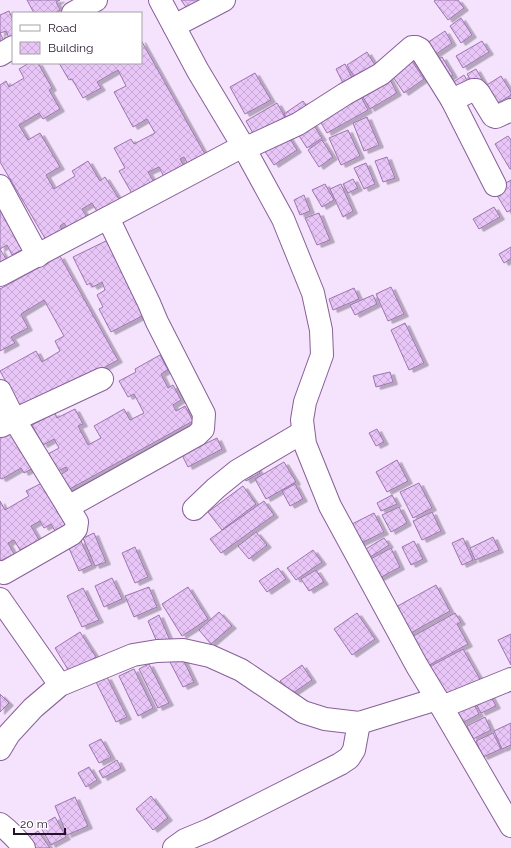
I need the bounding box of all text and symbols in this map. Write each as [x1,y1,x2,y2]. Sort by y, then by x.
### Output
legend [12,12,142,64]
text: Road [48,21,77,35]
text: Building [48,41,94,55]
scale bar [14,810,65,836]
text: 20 m [20,817,48,831]

